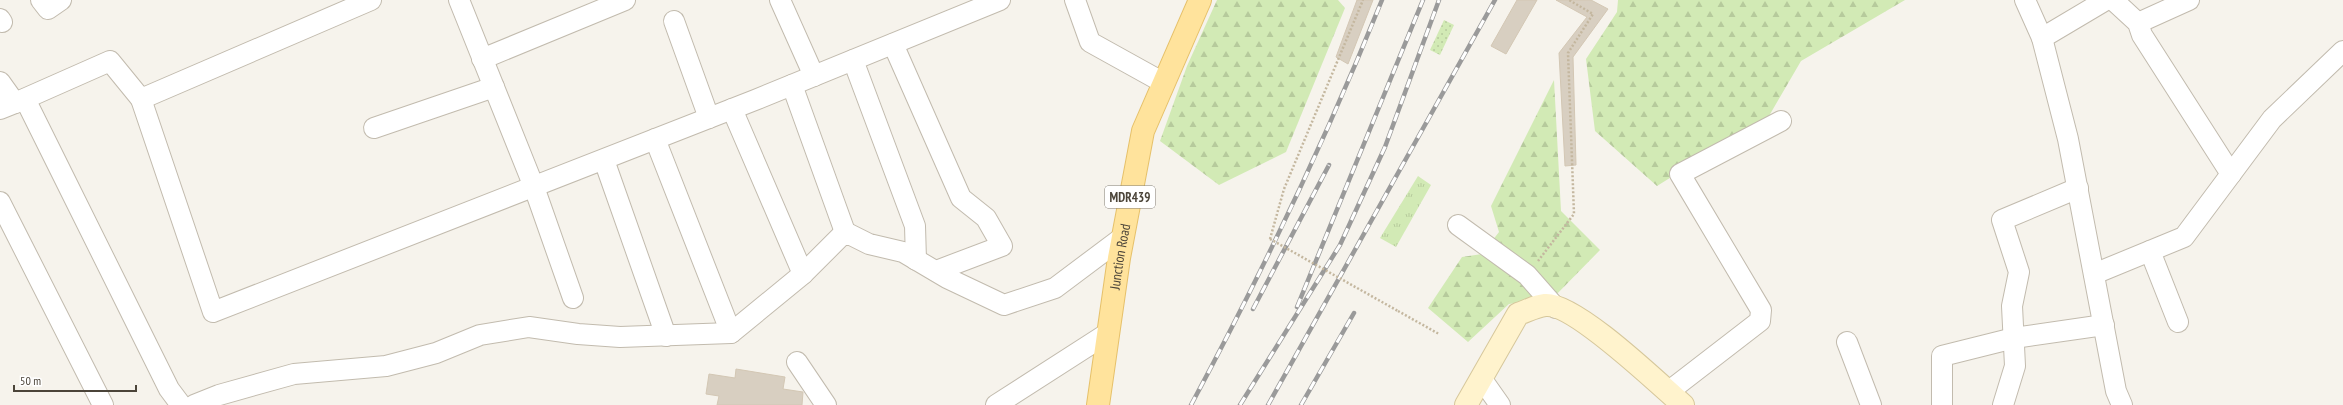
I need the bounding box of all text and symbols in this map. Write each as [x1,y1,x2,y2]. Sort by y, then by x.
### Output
road number: MDR439 [1105,186,1155,208]
street label: Junction Road [1105,222,1134,292]
scale bar [14,367,136,393]
text: 50 m [20,373,41,388]

